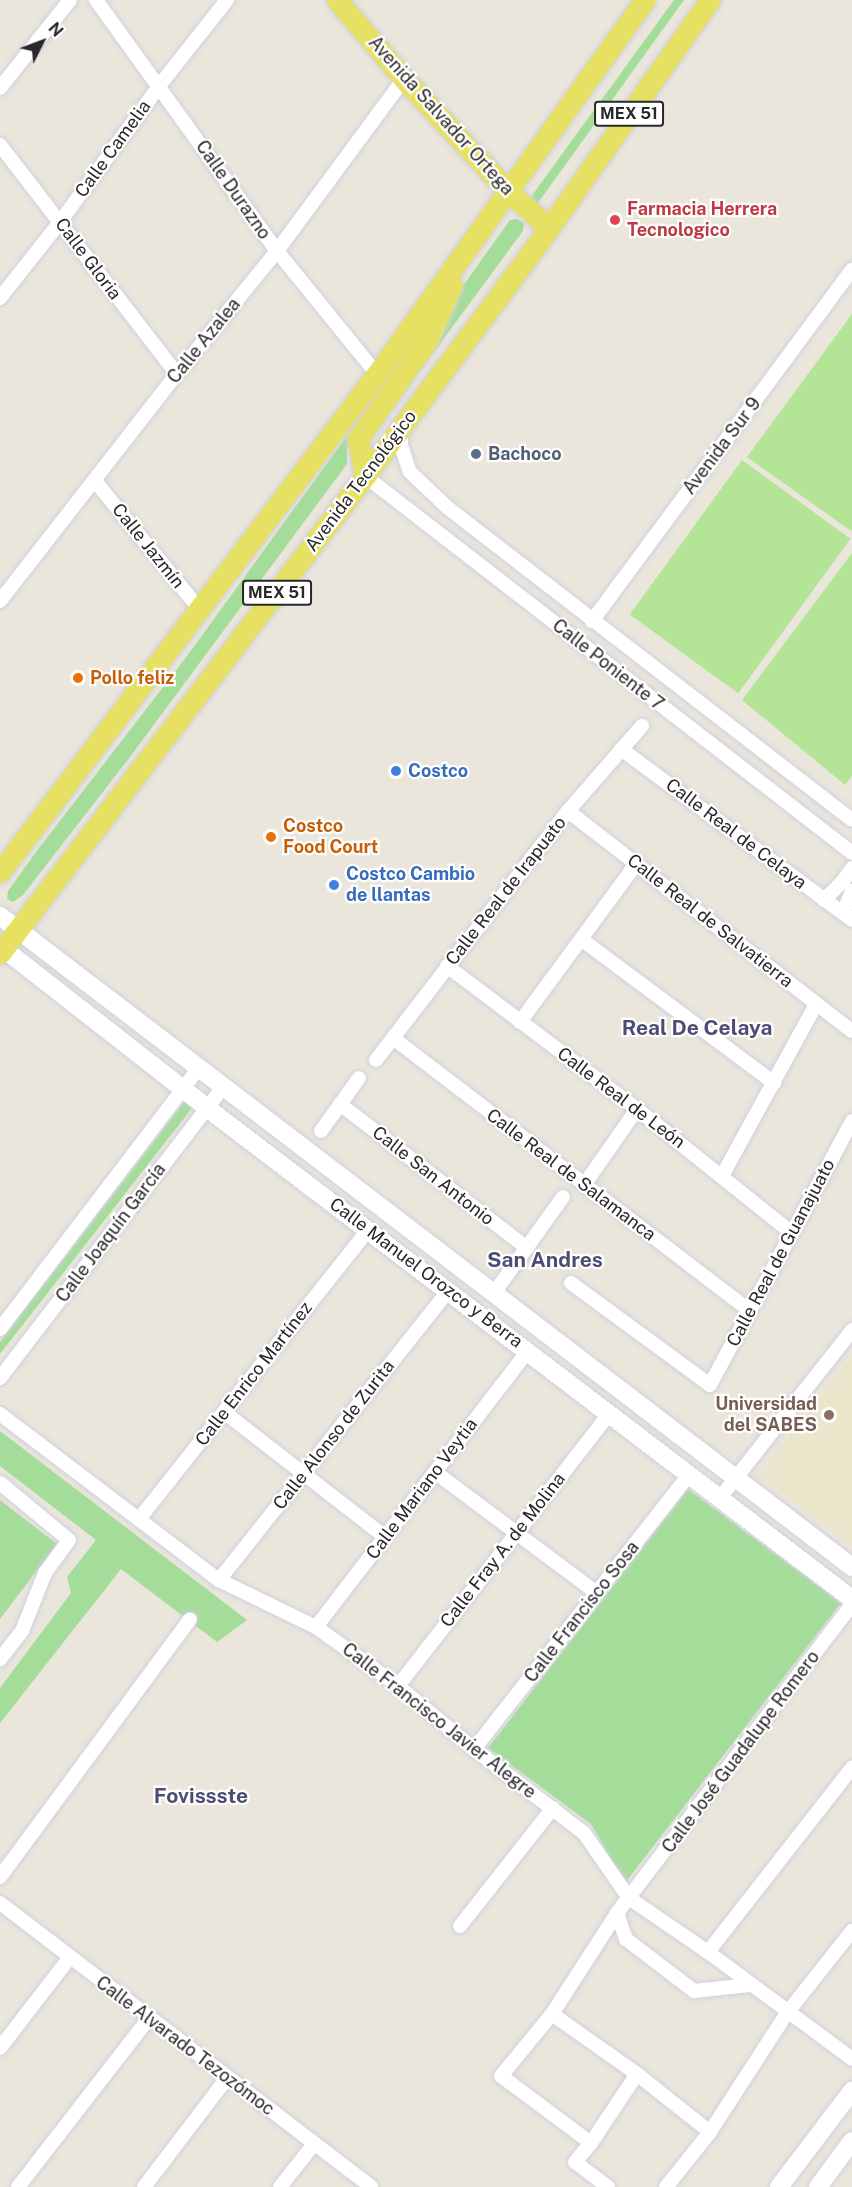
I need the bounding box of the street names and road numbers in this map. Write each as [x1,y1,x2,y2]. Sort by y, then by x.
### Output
street label: Avenida Salvador Ortega [364,32,518,200]
street label: Calle Camelia [71,96,155,202]
road number: MEX 51 [593,101,665,127]
street label: Calle Durazno [191,136,275,244]
street label: Calle Gloria [50,214,126,304]
street label: Calle Azalea [163,294,245,388]
street label: Avenida Sur 9 [678,393,766,499]
street label: Avenida Tecnológico [301,406,421,556]
street label: Calle Jazmín [107,499,189,593]
road number: MEX 51 [241,580,313,606]
street label: Calle Poniente 7 [548,615,668,715]
street label: Calle Real de Celaya [661,774,811,894]
street label: Calle Real de Irapuato [441,812,571,970]
street label: Calle Real de Salvatierra [623,849,797,993]
street label: Calle Real de León [553,1043,689,1153]
street label: Calle Real de Salamanca [482,1104,660,1246]
street label: Calle San Antonio [368,1122,498,1230]
street label: Calle Real de Guanajuato [722,1155,840,1351]
street label: Calle Joaquín García [52,1159,170,1307]
street label: Calle Manuel Orozco y Berra [325,1193,527,1353]
street label: Calle Enrico Martínez [191,1298,317,1450]
street label: Calle Alonso de Zurita [269,1356,399,1514]
street label: Calle Mariano Veytia [362,1414,482,1564]
street label: Calle Fray A. de Molina [436,1468,570,1632]
street label: Calle Francisco Sosa [520,1537,644,1687]
street label: Calle Francisco Javier Alegre [338,1639,540,1803]
street label: Calle José Guadalupe Romero [658,1646,824,1858]
street label: Calle Alvarado Tezozómoc [91,1972,279,2120]

